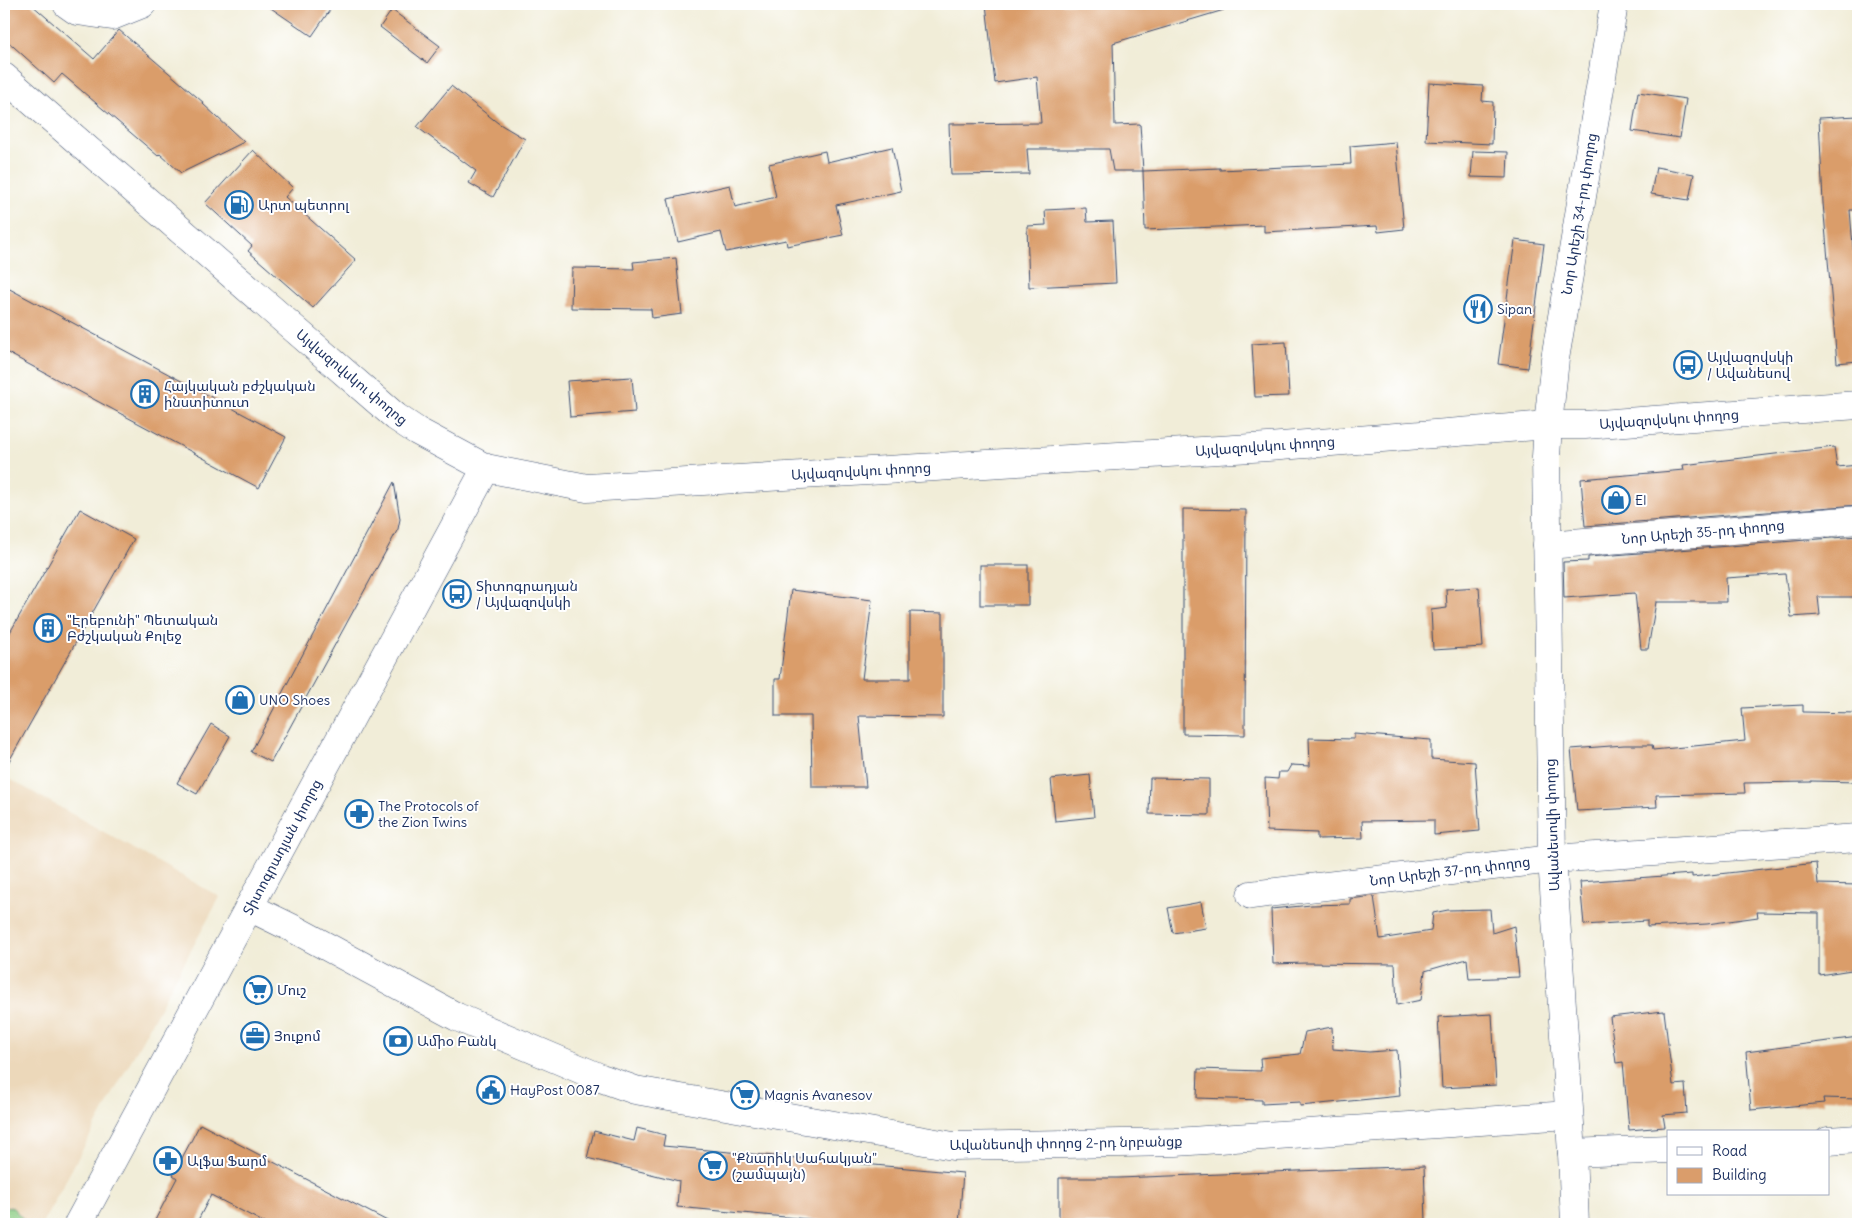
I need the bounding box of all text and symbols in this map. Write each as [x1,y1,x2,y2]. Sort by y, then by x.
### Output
street label: Նոր Արեշի 34-րդ փողոց [1557,132,1601,296]
fuel station icon: Արտ պետրոլ [224,190,254,220]
place label: Արտ պետրոլ [258,196,349,214]
restaurant icon: Sipan [1463,294,1493,324]
place label: Sipan [1497,300,1532,318]
street label: Այվազովսկու փողոց [292,325,412,429]
place label: Այվազովսկի / Ավանեսով [1707,348,1793,382]
bus stop icon: Այվազովսկի / Ավանեսով [1673,350,1703,380]
place label: Հայկական բժշկական ինստիտուտ [164,377,316,411]
building icon: Հայկական բժշկական ինստիտուտ [130,379,160,409]
street label: Այվազովսկու փողոց [1598,405,1740,433]
street label: Այվազովսկու փողոց [1194,432,1336,460]
street label: Այվազովսկու փողոց [790,458,932,484]
shop icon: El [1601,485,1631,515]
place label: El [1635,491,1646,509]
street label: Նոր Արեշի 35-րդ փողոց [1621,516,1785,548]
place label: Տիտոգրադյան / Այվազովսկի [476,577,578,611]
bus stop icon: Տիտոգրադյան / Այվազովսկի [442,579,472,609]
place label: "Էրեբունի" Պետական Բժշկական Քոլեջ [67,611,218,645]
building icon: "Էրեբունի" Պետական Բժշկական Քոլեջ [33,613,63,643]
shop icon: UNO Shoes [225,685,255,715]
place label: UNO Shoes [259,691,330,709]
street label: Ավանեսովի փողոց [1541,758,1563,892]
street label: Տիտոգրադյան փողոց [239,776,325,918]
place label: The Protocols of the Zion Twins [378,797,479,831]
pharmacy icon: The Protocols of the Zion Twins [344,799,374,829]
street label: Նոր Արեշի 37-րդ փողոց [1369,852,1531,890]
supermarket icon: Մուշ [243,975,273,1005]
place label: Մուշ [277,981,306,999]
office icon: Յուքոմ [240,1021,270,1051]
bank icon: Ամիօ Բանկ [383,1026,413,1056]
place label: Յուքոմ [274,1027,321,1045]
place label: Ամիօ Բանկ [417,1032,497,1050]
public building icon: HayPost 0087 [476,1075,506,1105]
supermarket icon: Magnis Avanesov [730,1080,760,1110]
place label: HayPost 0087 [510,1081,600,1099]
place label: Magnis Avanesov [764,1086,872,1104]
legend [1667,1130,1830,1196]
street label: Ավանեսովի փողոց 2-րդ նրբանցք [949,1132,1183,1154]
text: Road [1712,1141,1747,1160]
pharmacy icon: Ալֆա Ֆարմ [153,1146,183,1176]
place label: "Քնարիկ Սահակյան" (շամպայն) [732,1149,877,1183]
supermarket icon: "Քնարիկ Սահակյան" (շամպայն) [698,1151,728,1181]
place label: Ալֆա Ֆարմ [187,1152,267,1170]
text: Building [1712,1165,1767,1184]

